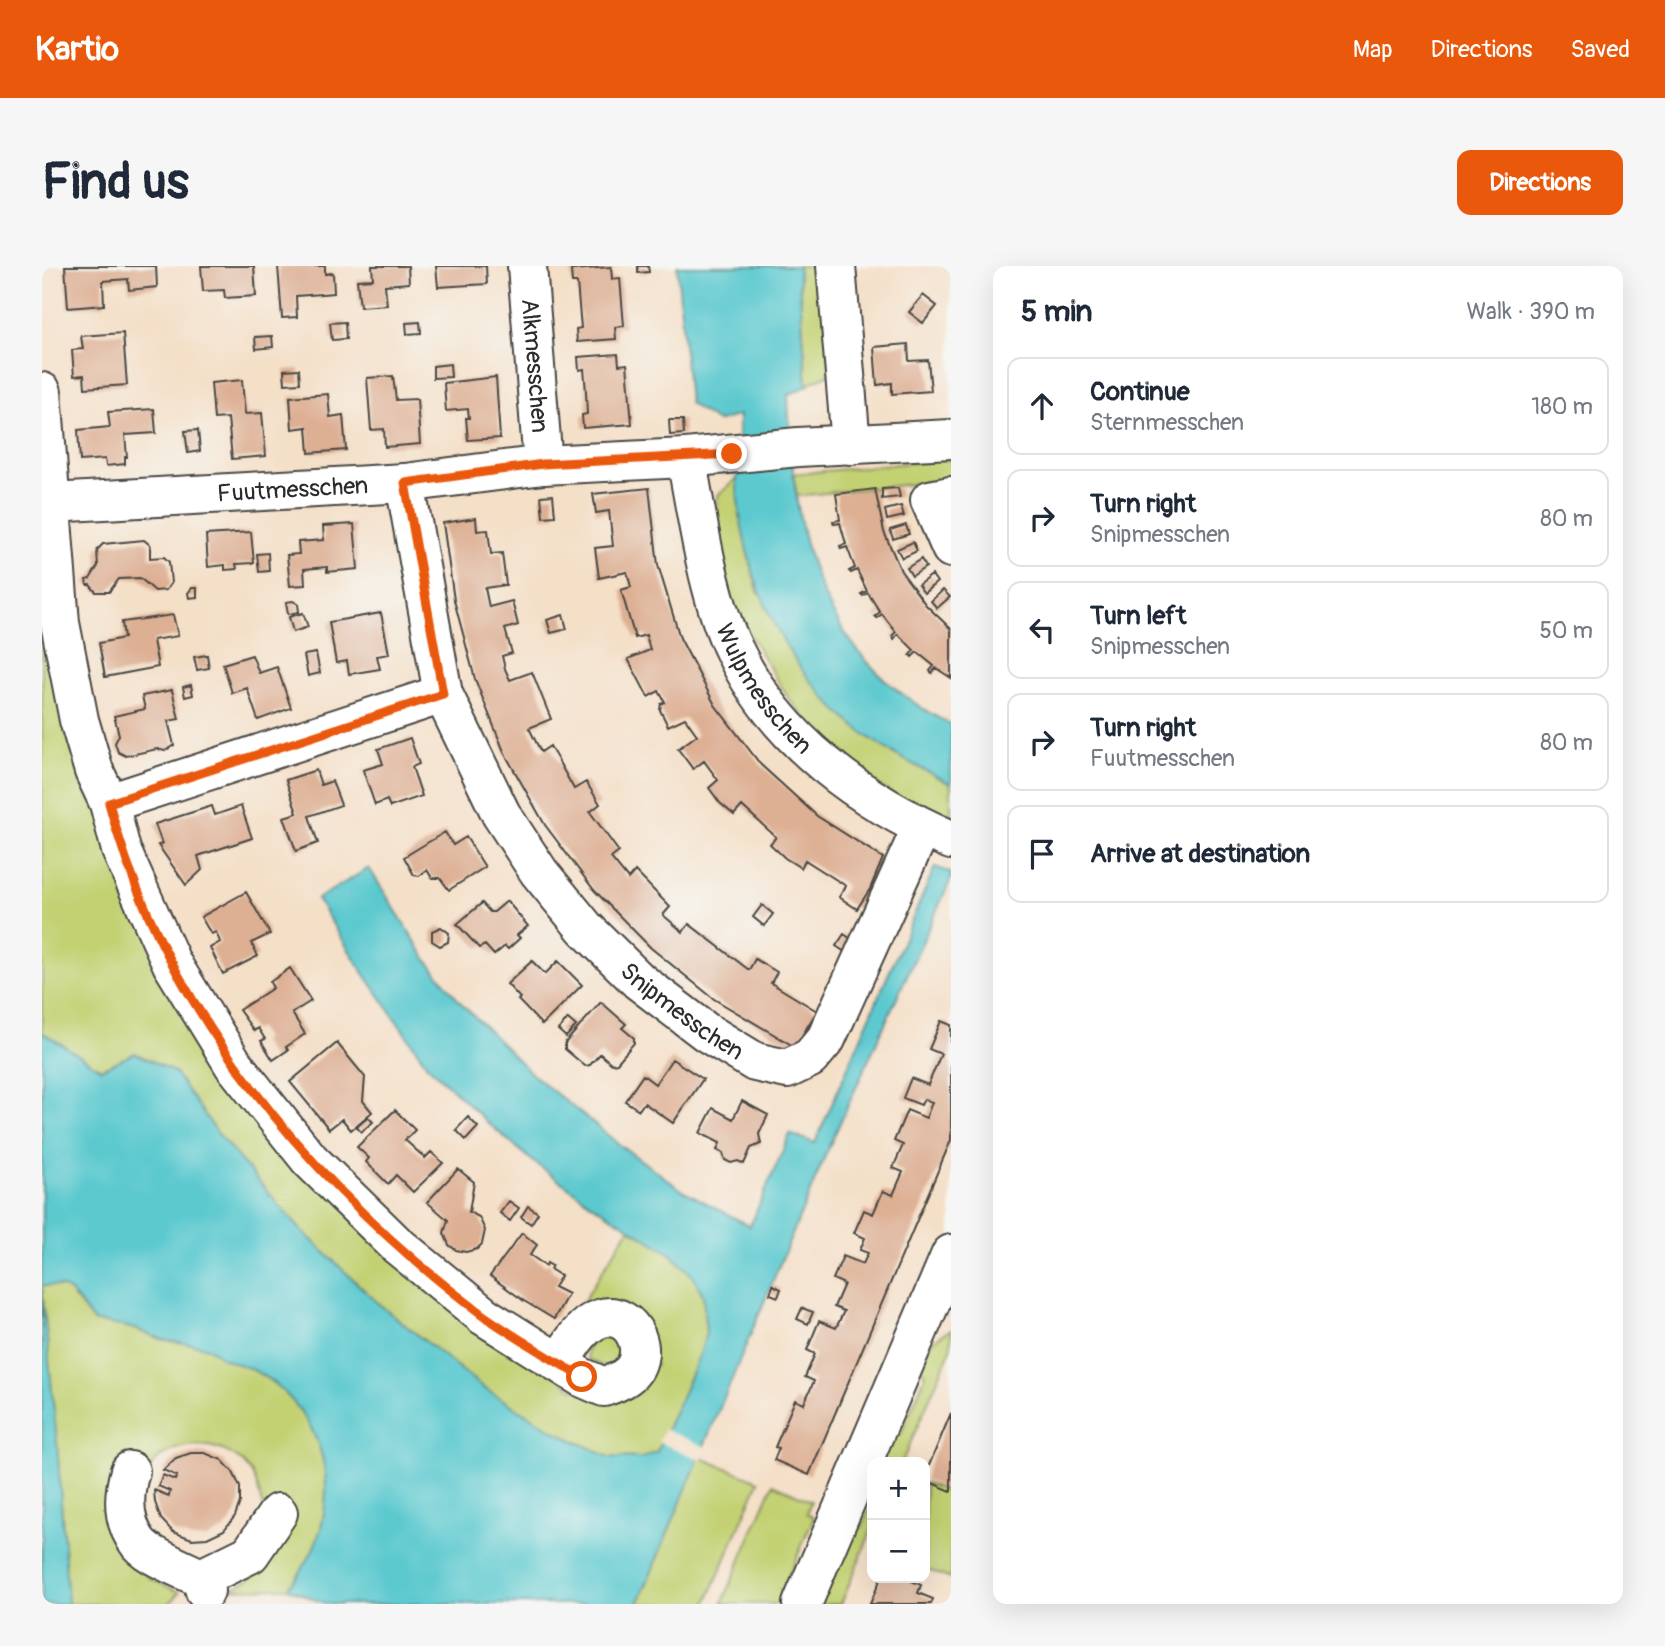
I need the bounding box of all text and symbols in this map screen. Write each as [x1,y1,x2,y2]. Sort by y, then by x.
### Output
text: Kartio [35,29,119,70]
text: Map [1353,35,1393,64]
text: Directions [1431,35,1532,64]
text: Saved [1570,35,1630,64]
button: Directions [1457,150,1623,215]
text: Find us [42,152,189,213]
text: 5 min [1021,293,1092,330]
text: Walk · 390 m [1466,297,1595,326]
street label: Alkmesschen [515,298,555,434]
text: Continue [1090,376,1190,408]
icon: ahead [1023,387,1061,425]
text: 180 m [1531,392,1593,421]
text: Sternmesschen [1090,408,1244,437]
route end [716,438,747,469]
street label: Fuutmesschen [216,471,369,508]
text: Turn right [1090,488,1196,520]
icon: right [1023,499,1061,537]
text: 80 m [1540,504,1593,533]
text: Snipmesschen [1090,520,1230,549]
text: Turn left [1090,600,1186,632]
icon: left [1023,611,1061,649]
text: 50 m [1539,616,1593,645]
street label: Wulpmesschen [710,619,818,760]
text: Snipmesschen [1090,632,1230,661]
text: Turn right [1090,712,1196,744]
icon: right [1023,723,1061,761]
text: 80 m [1540,728,1593,757]
text: Fuutmesschen [1090,744,1235,773]
icon: arrive [1023,835,1061,873]
text: Arrive at destination [1090,838,1310,870]
street label: Snipmesschen [614,956,749,1066]
route start [566,1361,597,1392]
map controls [867,1457,930,1583]
button: + [867,1457,930,1520]
button: − [867,1520,930,1583]

